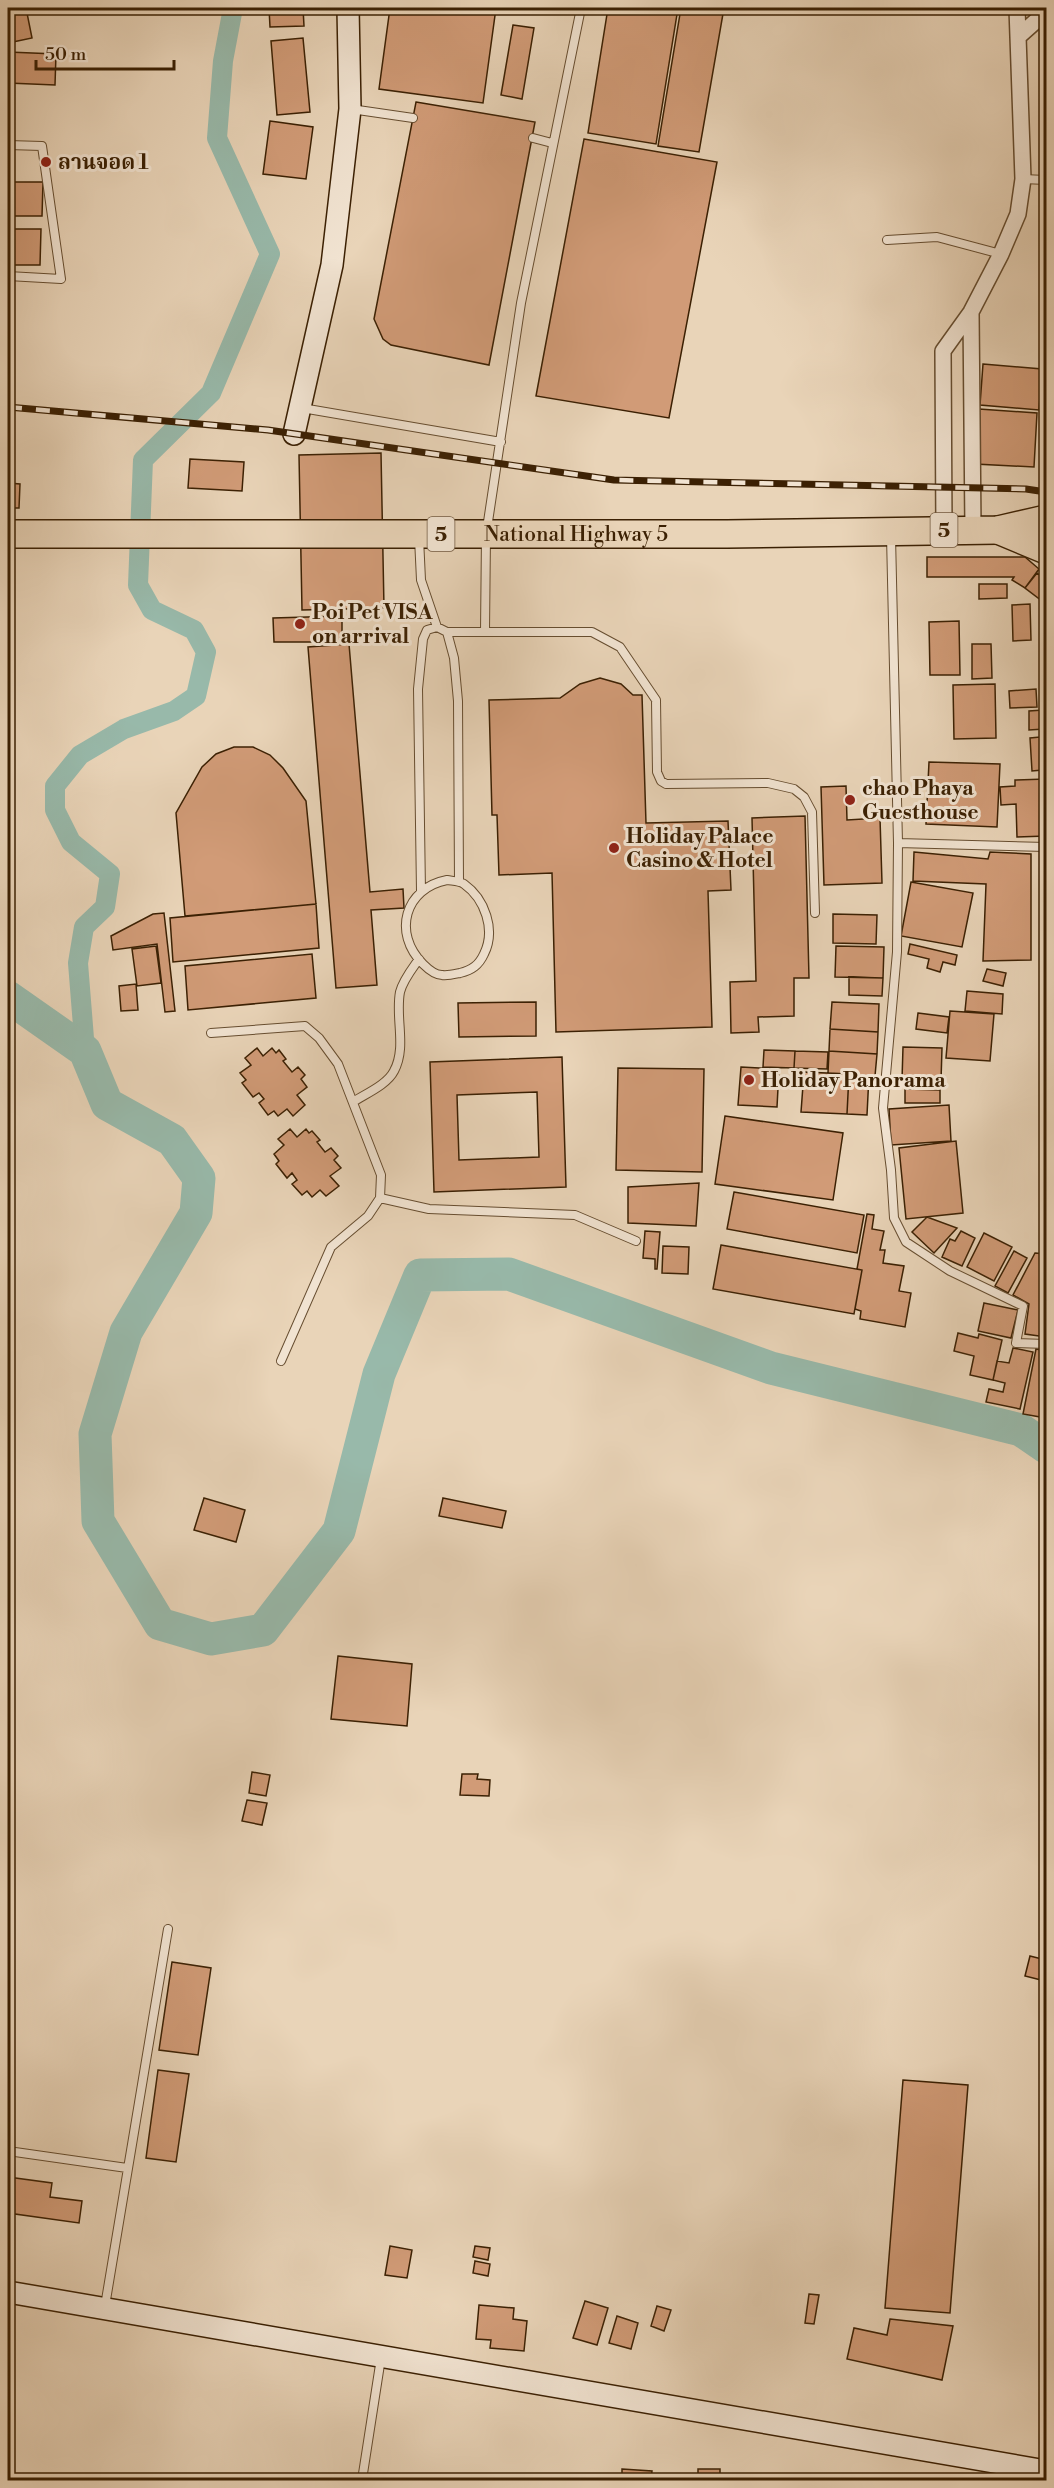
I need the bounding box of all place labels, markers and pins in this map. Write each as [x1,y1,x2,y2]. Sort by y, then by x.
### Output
place label: ลานจอด 1 [58,150,149,176]
marker: ลานจอด 1 [39,155,53,169]
place label: Poi Pet VISA on arrival [312,600,433,650]
marker: Poi Pet VISA on arrival [293,617,307,631]
place label: chao Phaya Guesthouse [862,776,979,826]
marker: chao Phaya Guesthouse [843,793,857,807]
place label: Holiday Palace Casino & Hotel [626,824,773,874]
marker: Holiday Palace Casino & Hotel [607,841,621,855]
place label: Holiday Panorama [761,1068,946,1094]
marker: Holiday Panorama [742,1073,756,1087]

